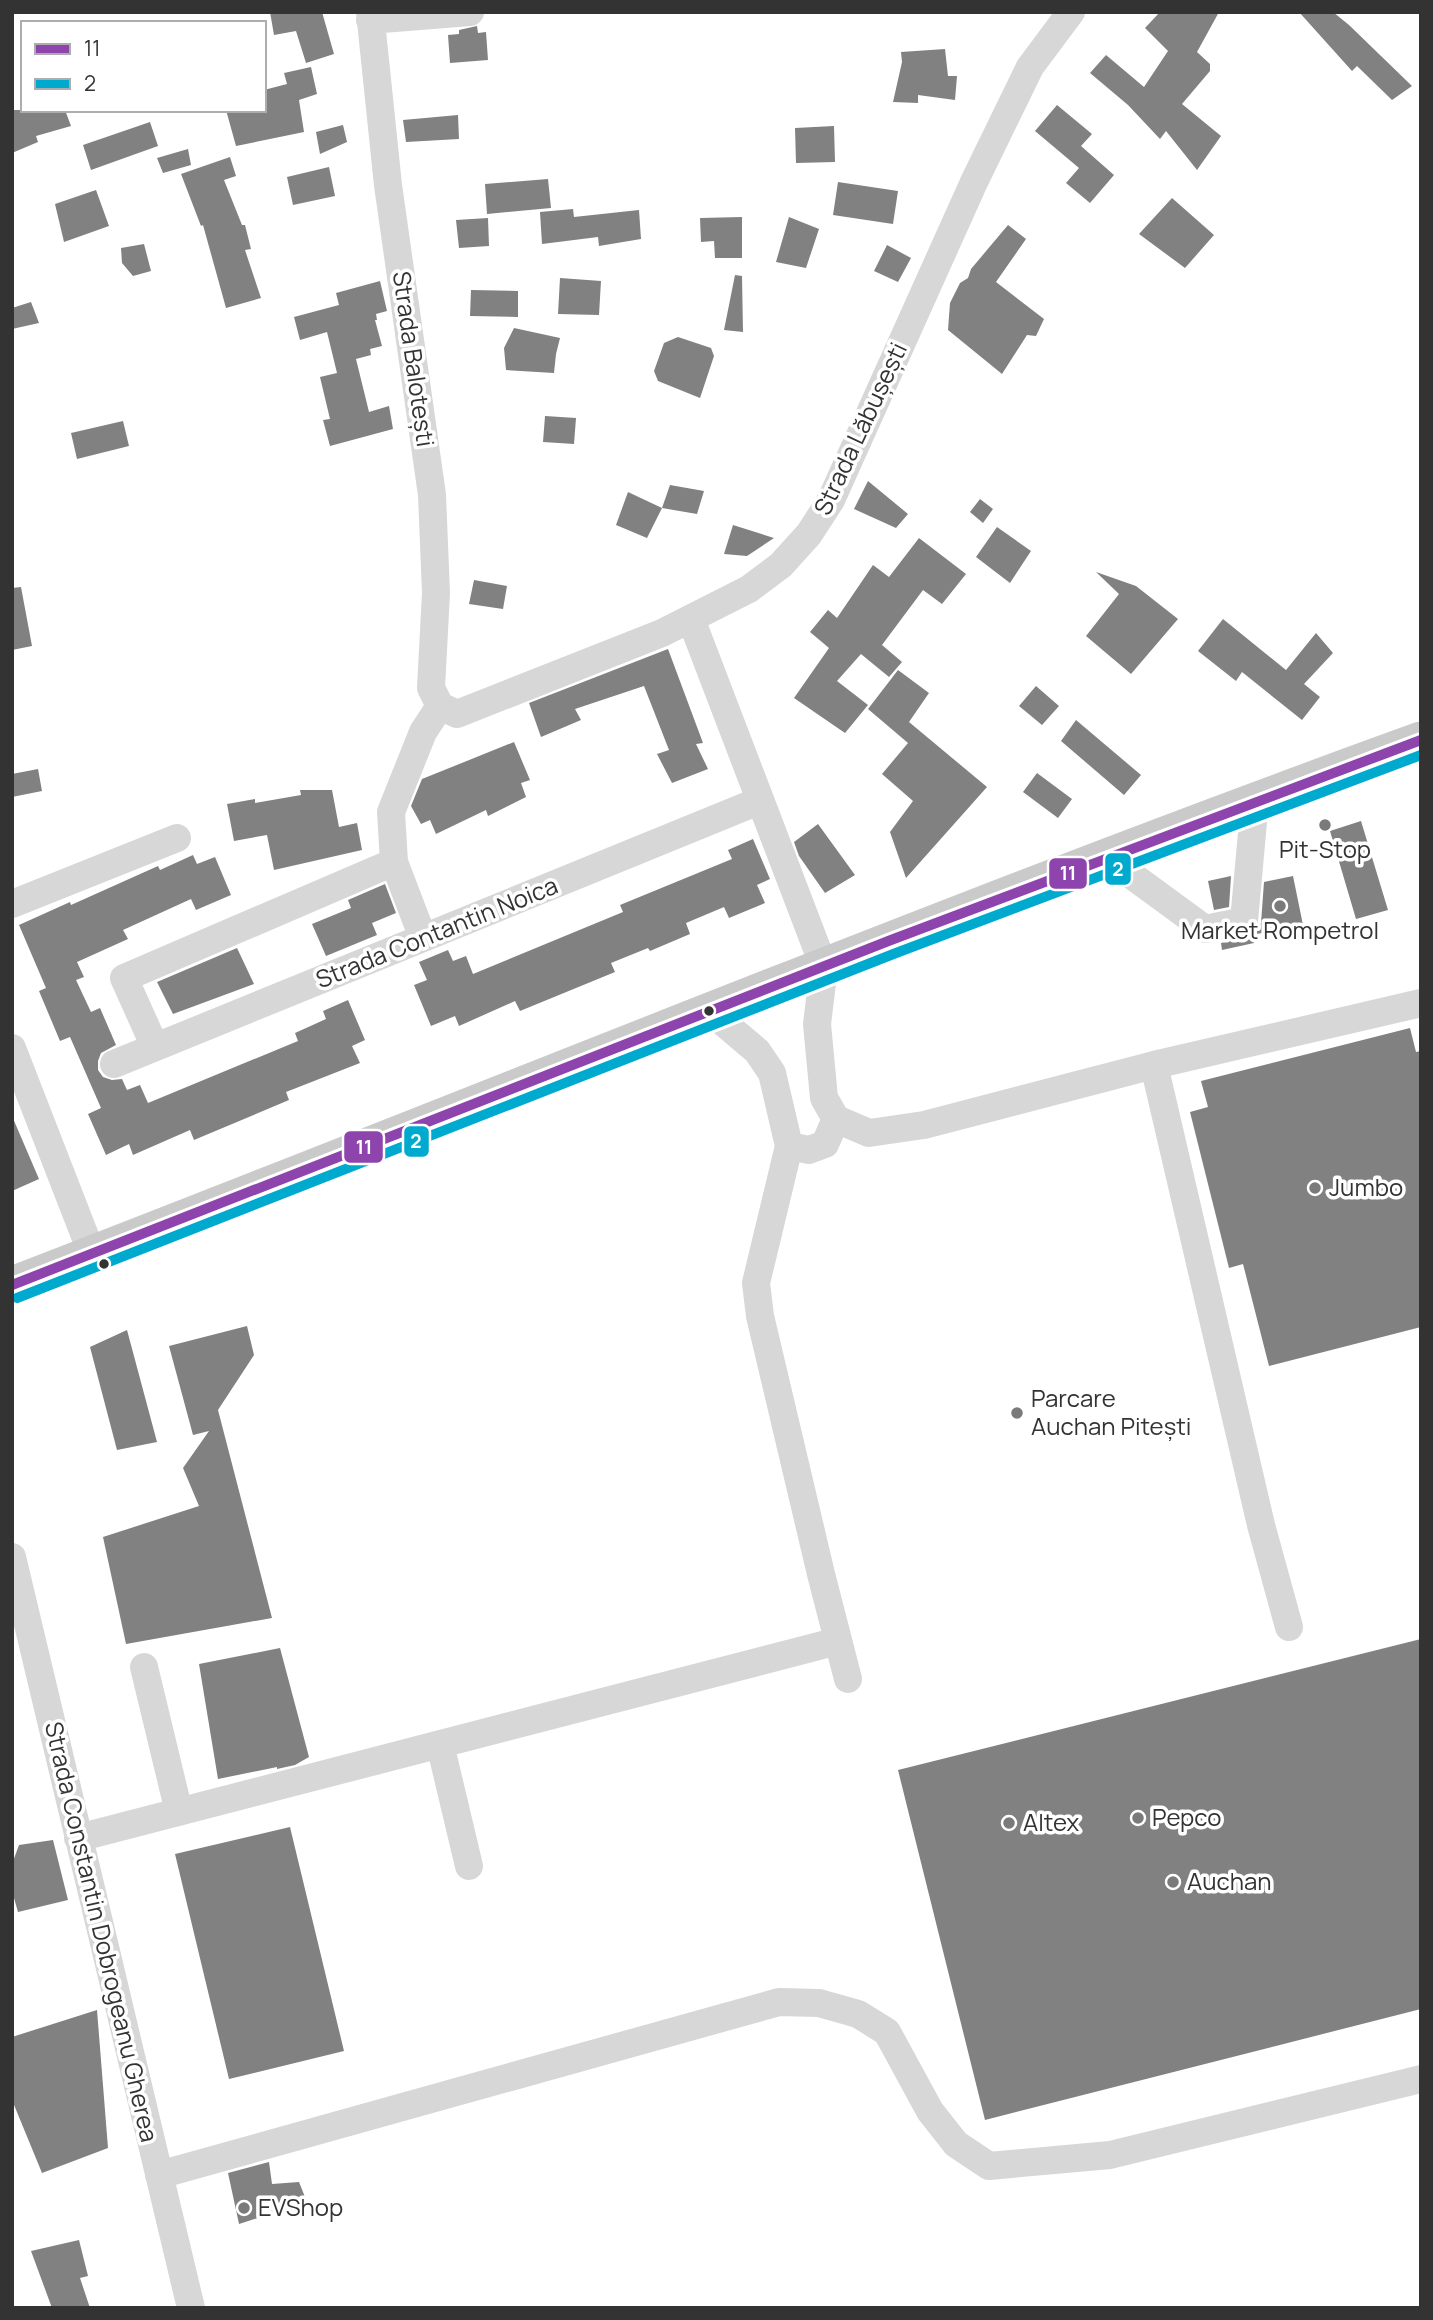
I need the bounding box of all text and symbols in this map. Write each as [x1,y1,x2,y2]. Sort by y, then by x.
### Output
legend [21,21,266,112]
text: 11 [84,34,100,62]
text: 2 [84,69,96,97]
street label: Strada Balotești [386,269,443,449]
street label: Strada Lăbușești [805,337,914,520]
marker: Pit-Stop [1317,817,1333,833]
place label: Pit-Stop [1279,832,1371,865]
line badge: 2 [1104,852,1132,886]
text: 2 [1112,856,1124,882]
line badge: 11 [1048,857,1088,890]
text: 11 [1060,860,1076,886]
street label: Strada Contantin Noica [311,868,562,995]
marker: Market Rompetrol [1272,898,1288,914]
place label: Market Rompetrol [1181,913,1379,946]
unlabelled marker [702,1004,716,1018]
line badge: 2 [403,1125,430,1158]
text: 2 [410,1128,422,1154]
line badge: 11 [343,1130,384,1164]
text: 11 [356,1134,372,1160]
place label: Jumbo [1329,1170,1403,1203]
marker: Jumbo [1307,1180,1323,1196]
unlabelled marker [97,1257,111,1271]
place label: Parcare Auchan Pitești [1031,1381,1191,1442]
marker: Parcare Auchan Pitești [1009,1405,1025,1421]
street label: Strada Constantin Dobrogeanu Gherea [38,1718,167,2145]
place label: Pepco [1152,1800,1221,1833]
place label: Altex [1023,1805,1079,1838]
marker: Pepco [1130,1810,1146,1826]
marker: Altex [1001,1815,1017,1831]
place label: Auchan [1187,1864,1272,1897]
marker: Auchan [1165,1874,1181,1890]
place label: EVShop [258,2190,343,2223]
marker: EVShop [236,2200,252,2216]

